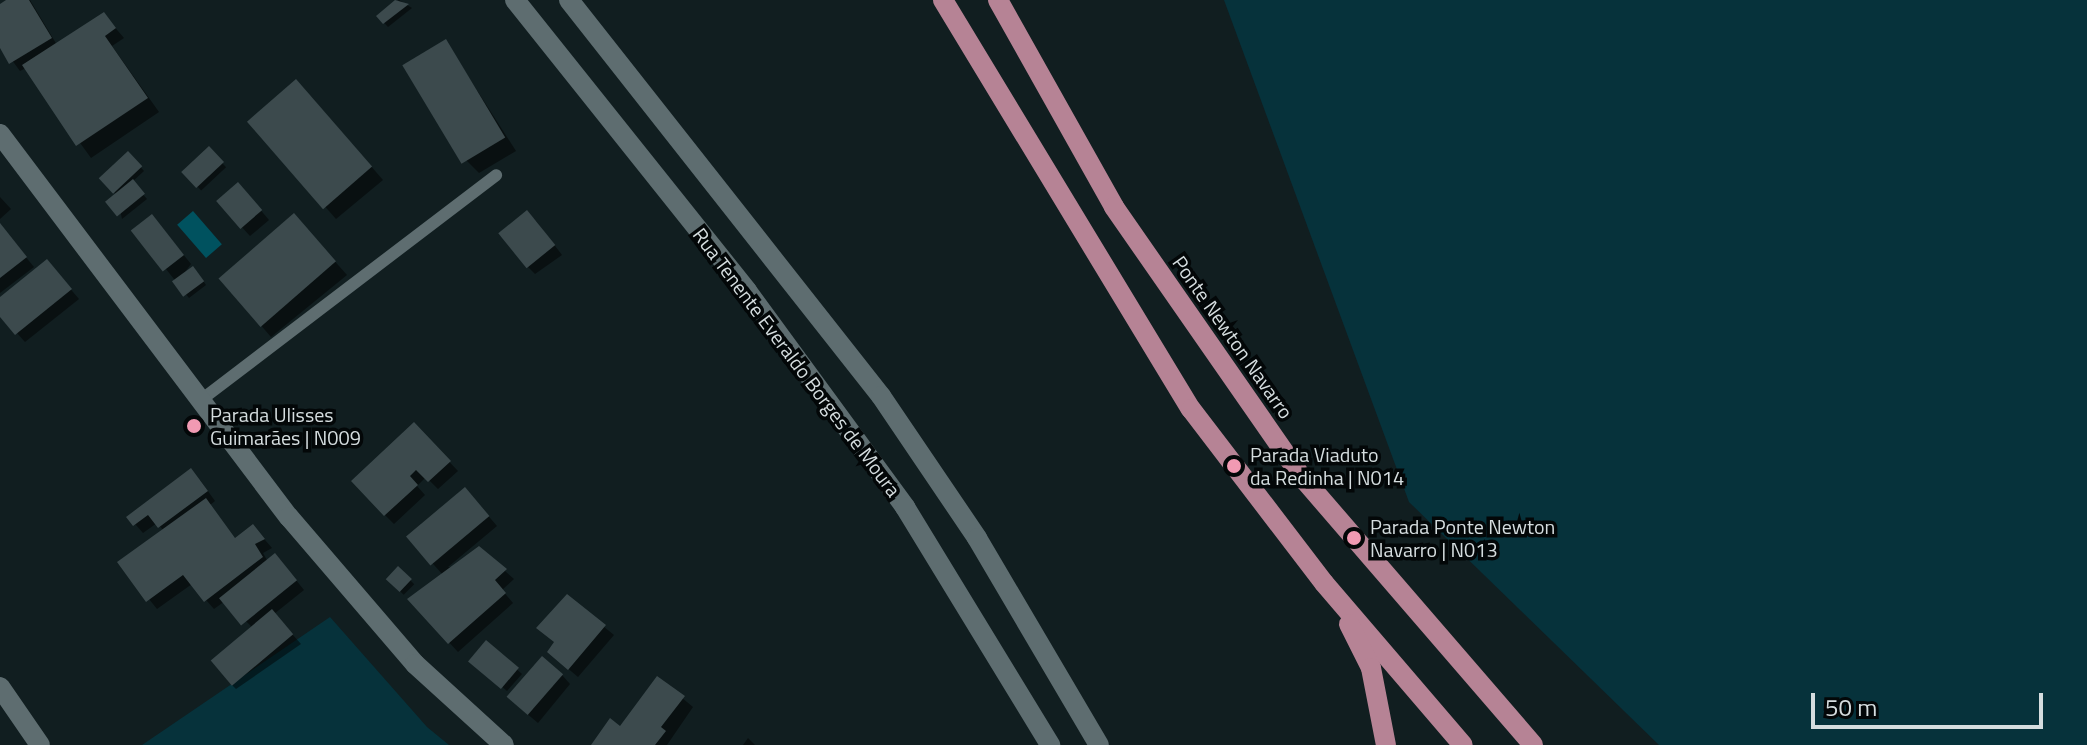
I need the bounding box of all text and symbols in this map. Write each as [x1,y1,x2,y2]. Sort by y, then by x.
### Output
street label: Rua Tenente Everaldo Borges de Moura [688,223,906,501]
street label: Ponte Newton Navarro [1168,251,1298,423]
place label: Parada Ulisses Guimarães | N009 [210,402,361,449]
marker: Parada Ulisses Guimarães | N009 [185,417,203,435]
place label: Parada Viaduto da Redinha | N014 [1250,442,1404,489]
marker: Parada Viaduto da Redinha | N014 [1225,457,1243,475]
place label: Parada Ponte Newton Navarro | N013 [1370,514,1555,561]
marker: Parada Ponte Newton Navarro | N013 [1345,529,1363,547]
scale bar [1815,677,2047,727]
text: 50 m [1825,689,1877,725]

